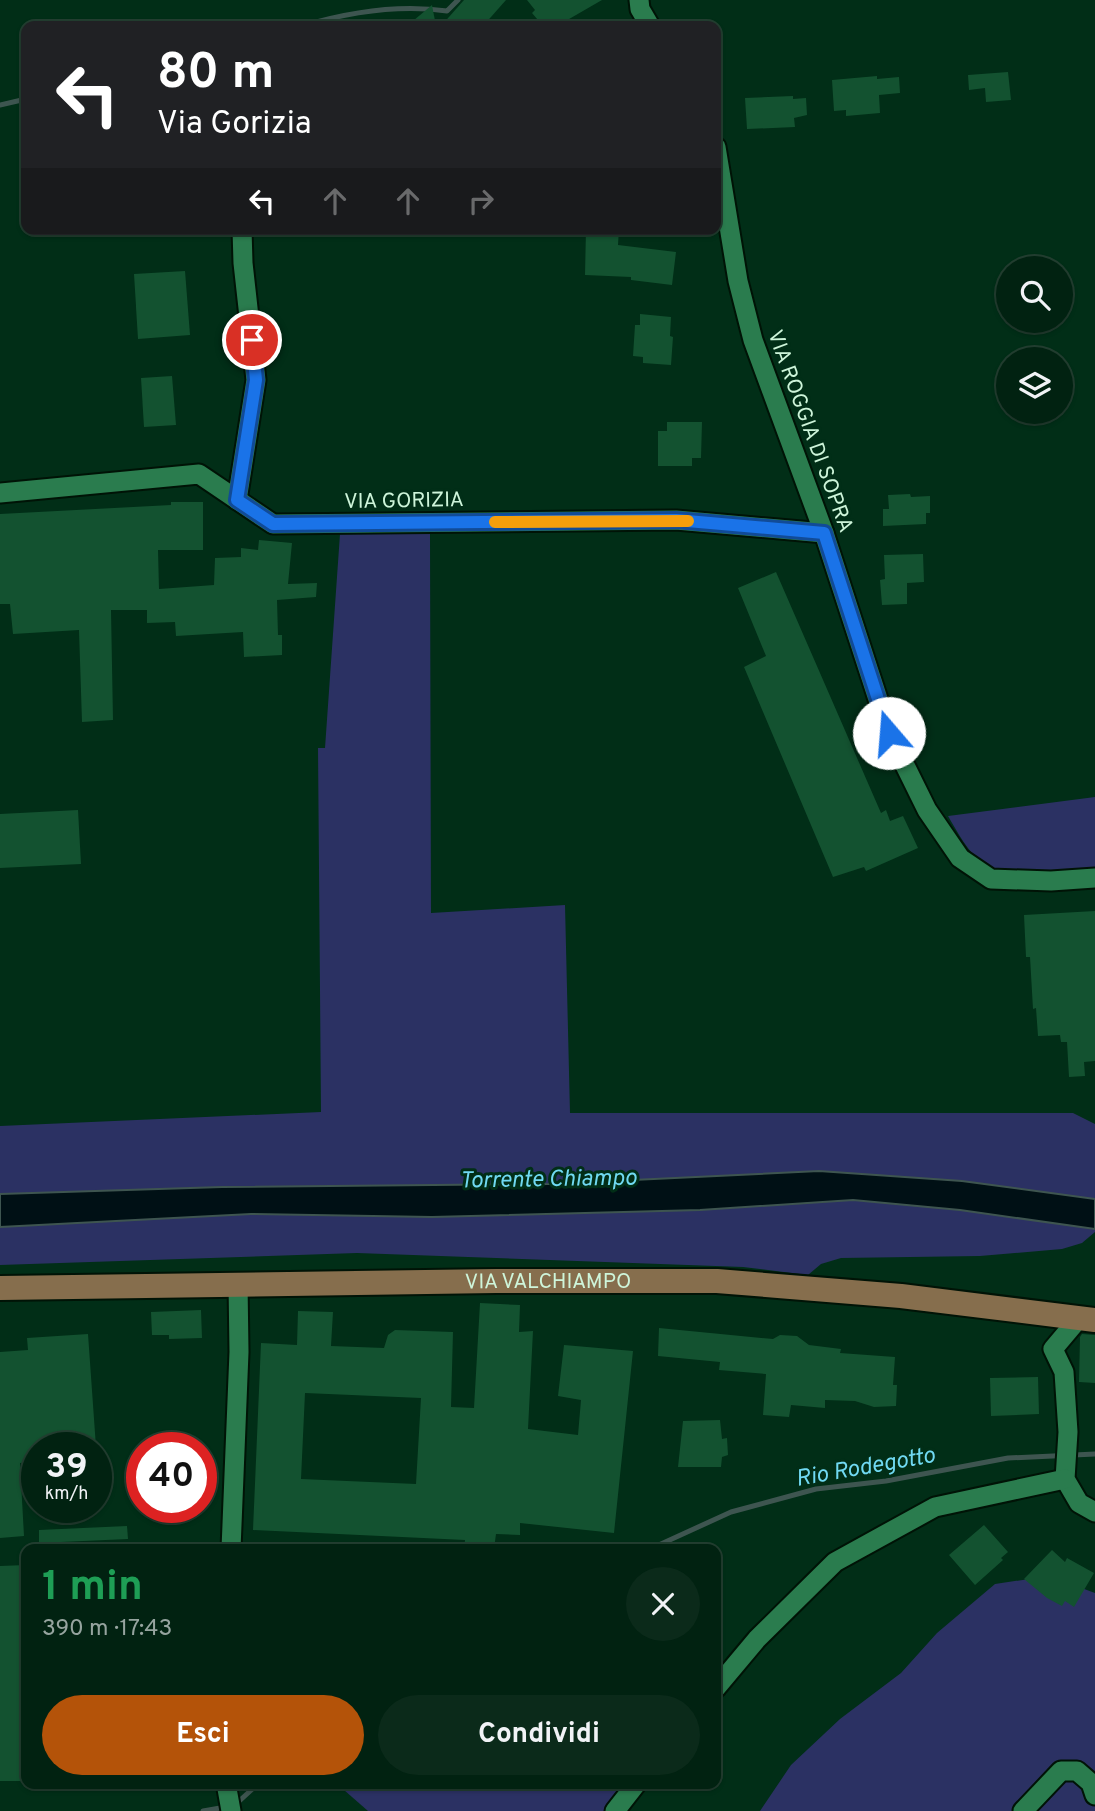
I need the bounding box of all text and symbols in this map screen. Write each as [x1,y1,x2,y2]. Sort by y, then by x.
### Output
text: 80 m [157,44,274,106]
icon: left [42,49,133,140]
text: Via Gorizia [157,105,312,145]
icon: left [243,182,281,220]
icon: ahead [316,182,354,220]
icon: ahead [389,182,427,220]
icon: right [462,182,500,220]
map controls [996,256,1073,424]
button: search [996,256,1073,333]
pin [222,310,282,370]
icon: arrive [233,321,271,359]
street label: VIA ROGGIA DI SOPRA [760,327,859,536]
button: layers [996,347,1073,424]
street label: VIA GORIZIA [344,487,464,516]
position arrow [852,696,926,770]
water label: Torrente Chiampo [459,1164,638,1197]
street label: VIA VALCHIAMPO [464,1269,631,1296]
speed limit sign: 40 [126,1432,217,1523]
water label: Rio Rodegotto [794,1442,938,1495]
text: 39 [45,1446,88,1490]
text: km/h [45,1483,88,1506]
text: 1 min [42,1562,143,1615]
button: close [626,1567,700,1641]
text: 390 m · 17:43 [42,1615,172,1644]
button: Esci [42,1695,364,1775]
button: Condividi [378,1695,700,1775]

